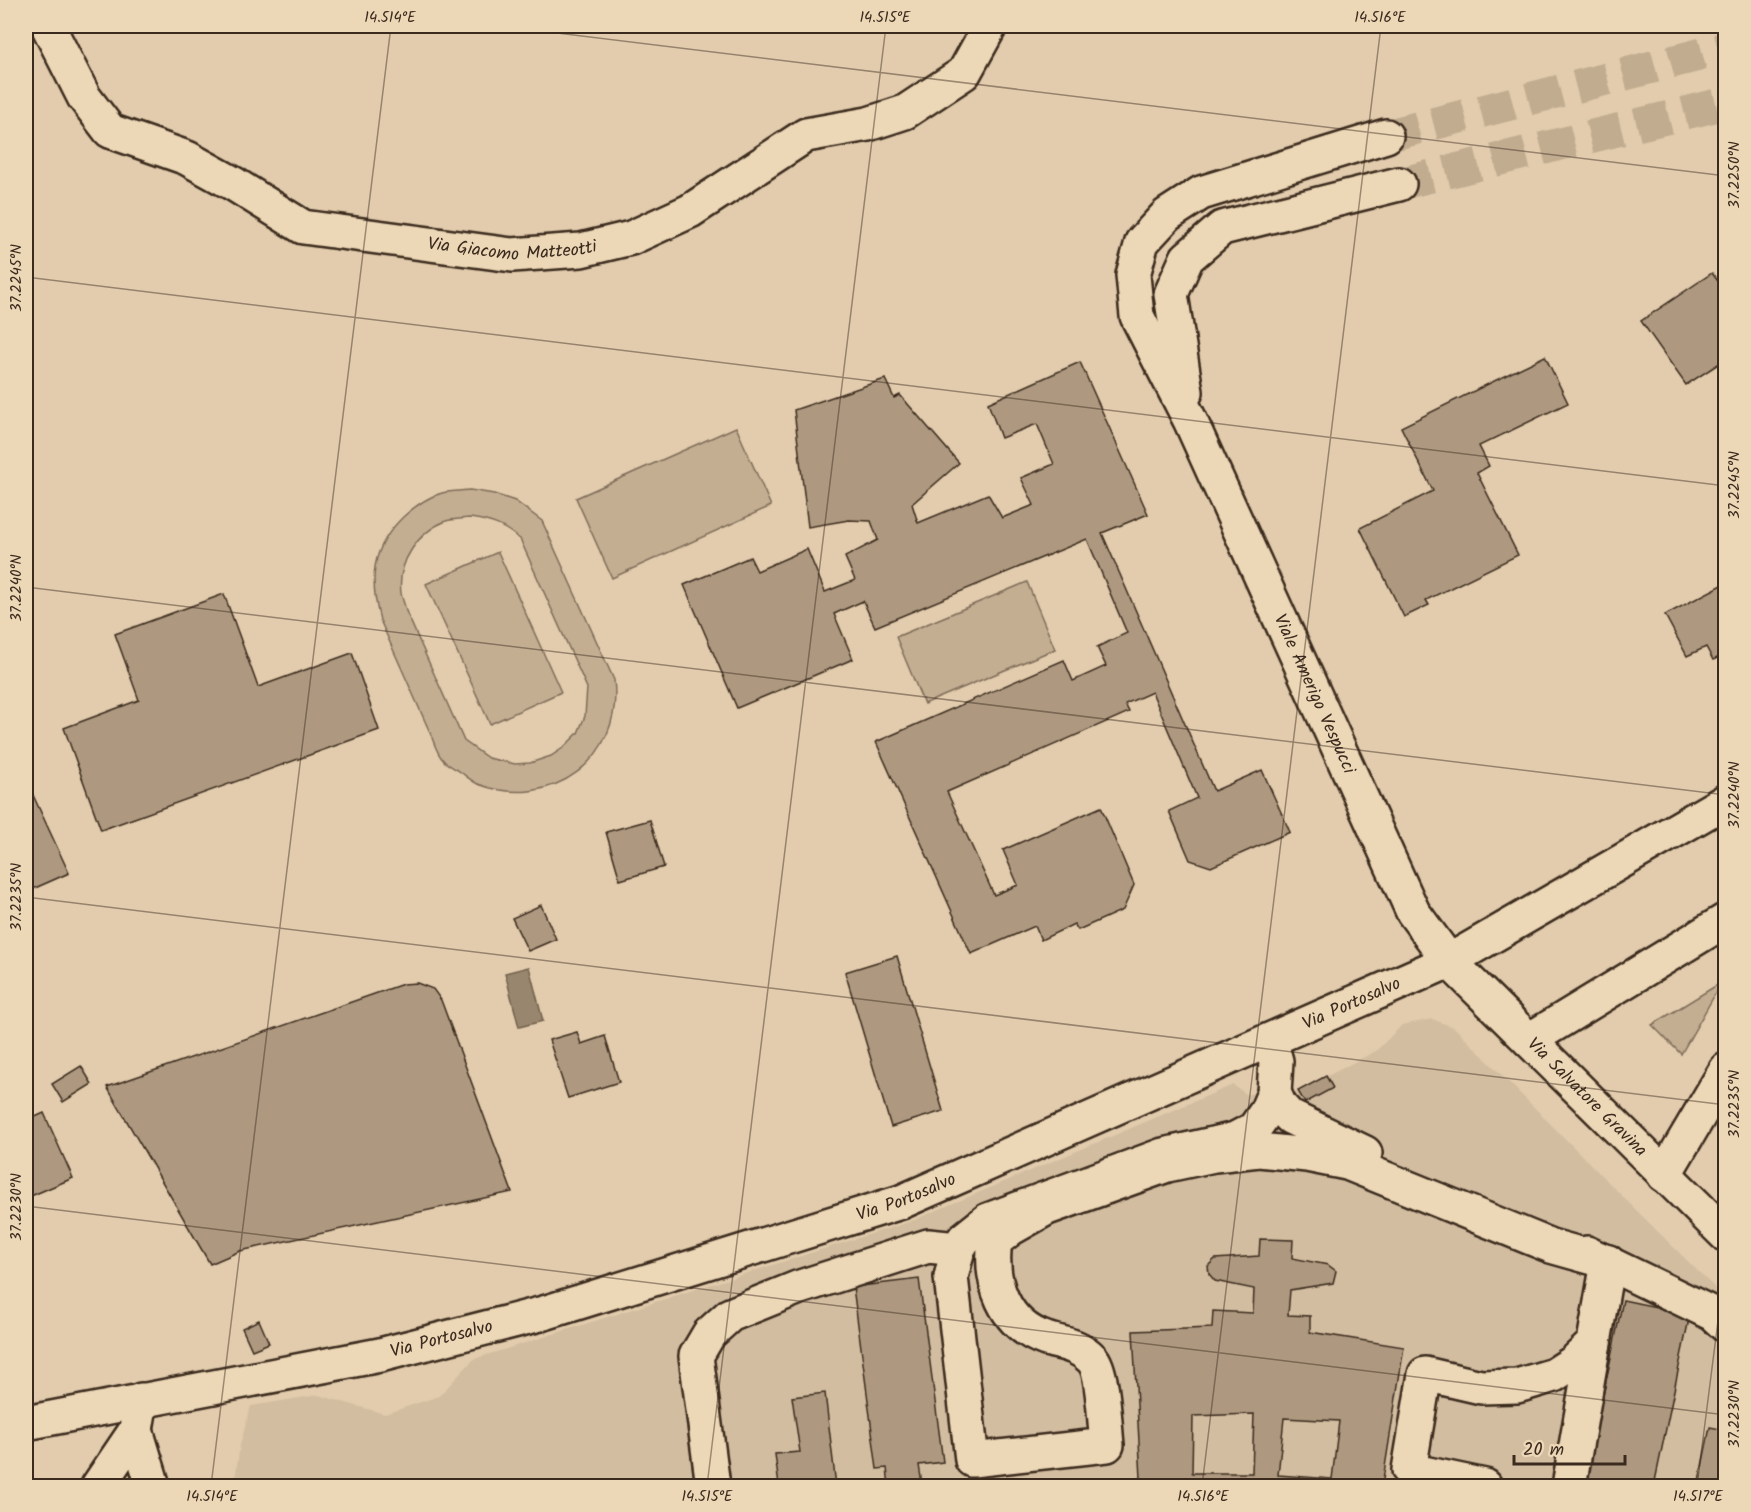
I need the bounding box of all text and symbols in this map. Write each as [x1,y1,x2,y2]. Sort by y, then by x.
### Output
text: 14.514°E [364,6,417,30]
text: 14.515°E [859,6,912,30]
text: 14.516°E [1354,6,1407,30]
text: 37.2250°N [1723,141,1747,209]
street label: Via Giacomo Matteotti [426,229,601,270]
text: 37.2245°N [5,244,29,312]
text: 37.2245°N [1723,451,1747,519]
text: 37.2240°N [5,554,29,622]
street label: Viale Amerigo Vespucci [1265,610,1363,779]
text: 37.2240°N [1723,761,1747,829]
text: 37.2235°N [5,863,29,931]
street label: Via Portosalvo [1298,969,1406,1038]
street label: Via Salvatore Gravina [1520,1031,1654,1164]
text: 37.2235°N [1723,1070,1747,1138]
street label: Via Portosalvo [853,1165,961,1230]
text: 37.2230°N [5,1173,29,1241]
street label: Via Portosalvo [387,1312,496,1366]
text: 37.2230°N [1723,1380,1747,1448]
scale bar [1514,1428,1625,1466]
text: 20 m [1523,1436,1564,1465]
text: 14.514°E [186,1485,239,1509]
text: 14.515°E [681,1485,734,1509]
text: 14.516°E [1177,1485,1230,1509]
text: 14.517°E [1673,1485,1724,1509]

